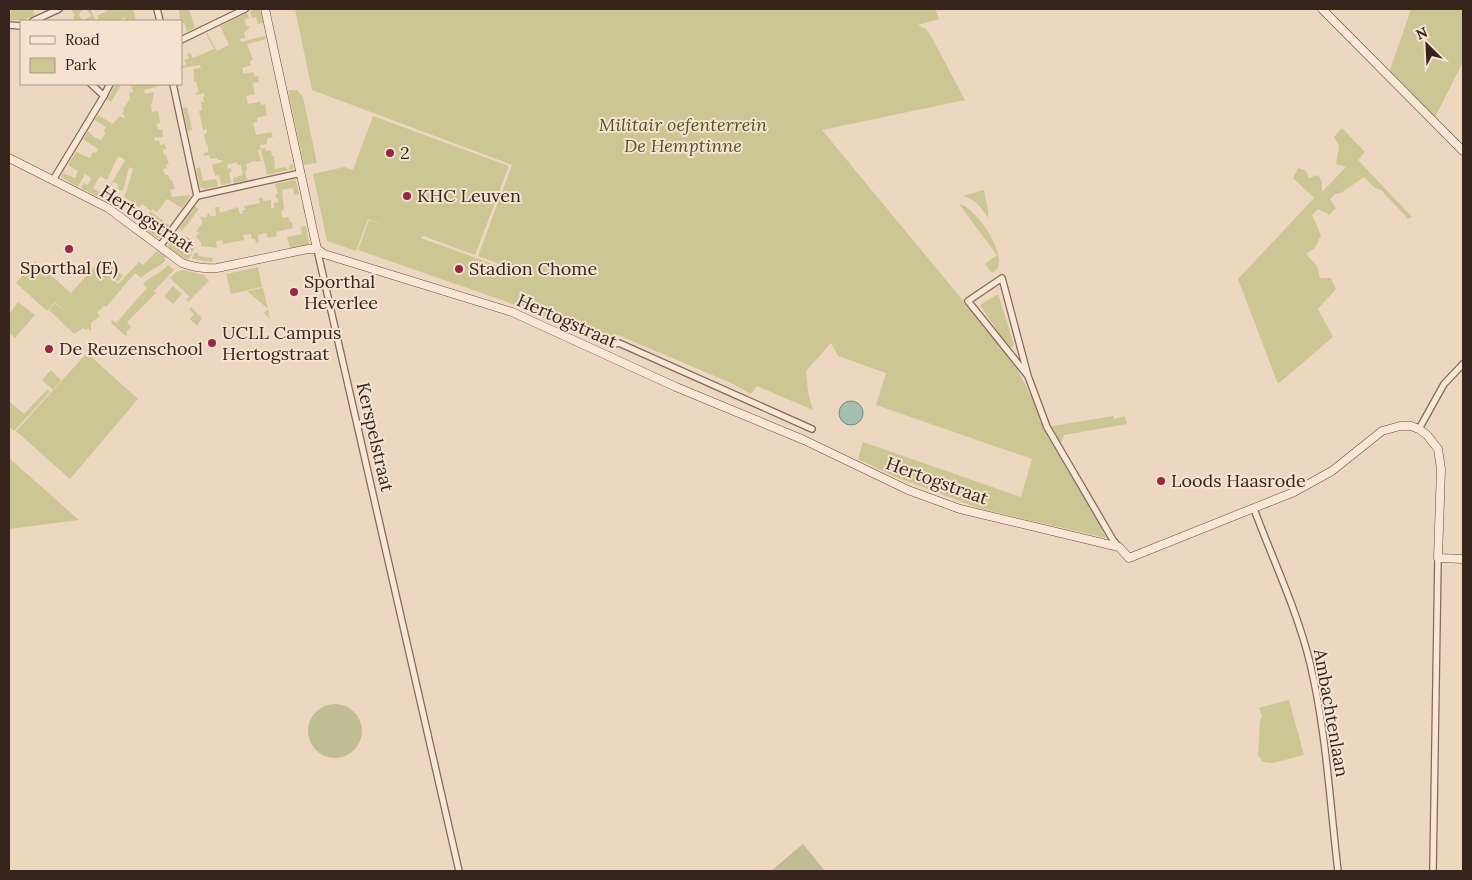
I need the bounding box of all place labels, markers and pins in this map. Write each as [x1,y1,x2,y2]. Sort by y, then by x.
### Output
place label: 2 [400,141,410,164]
marker: 2 [384,147,396,159]
place label: KHC Leuven [417,184,521,207]
marker: KHC Leuven [401,190,413,202]
marker: Sporthal (E) [63,243,75,255]
place label: Sporthal (E) [20,256,118,279]
place label: Stadion Chome [469,257,597,280]
marker: Stadion Chome [453,263,465,275]
place label: Sporthal Heverlee [304,270,378,314]
marker: Sporthal Heverlee [288,286,300,298]
place label: UCLL Campus Hertogstraat [222,321,341,365]
place label: De Reuzenschool [59,337,203,360]
marker: UCLL Campus Hertogstraat [206,337,218,349]
marker: De Reuzenschool [43,343,55,355]
place label: Loods Haasrode [1171,469,1306,492]
marker: Loods Haasrode [1155,475,1167,487]

